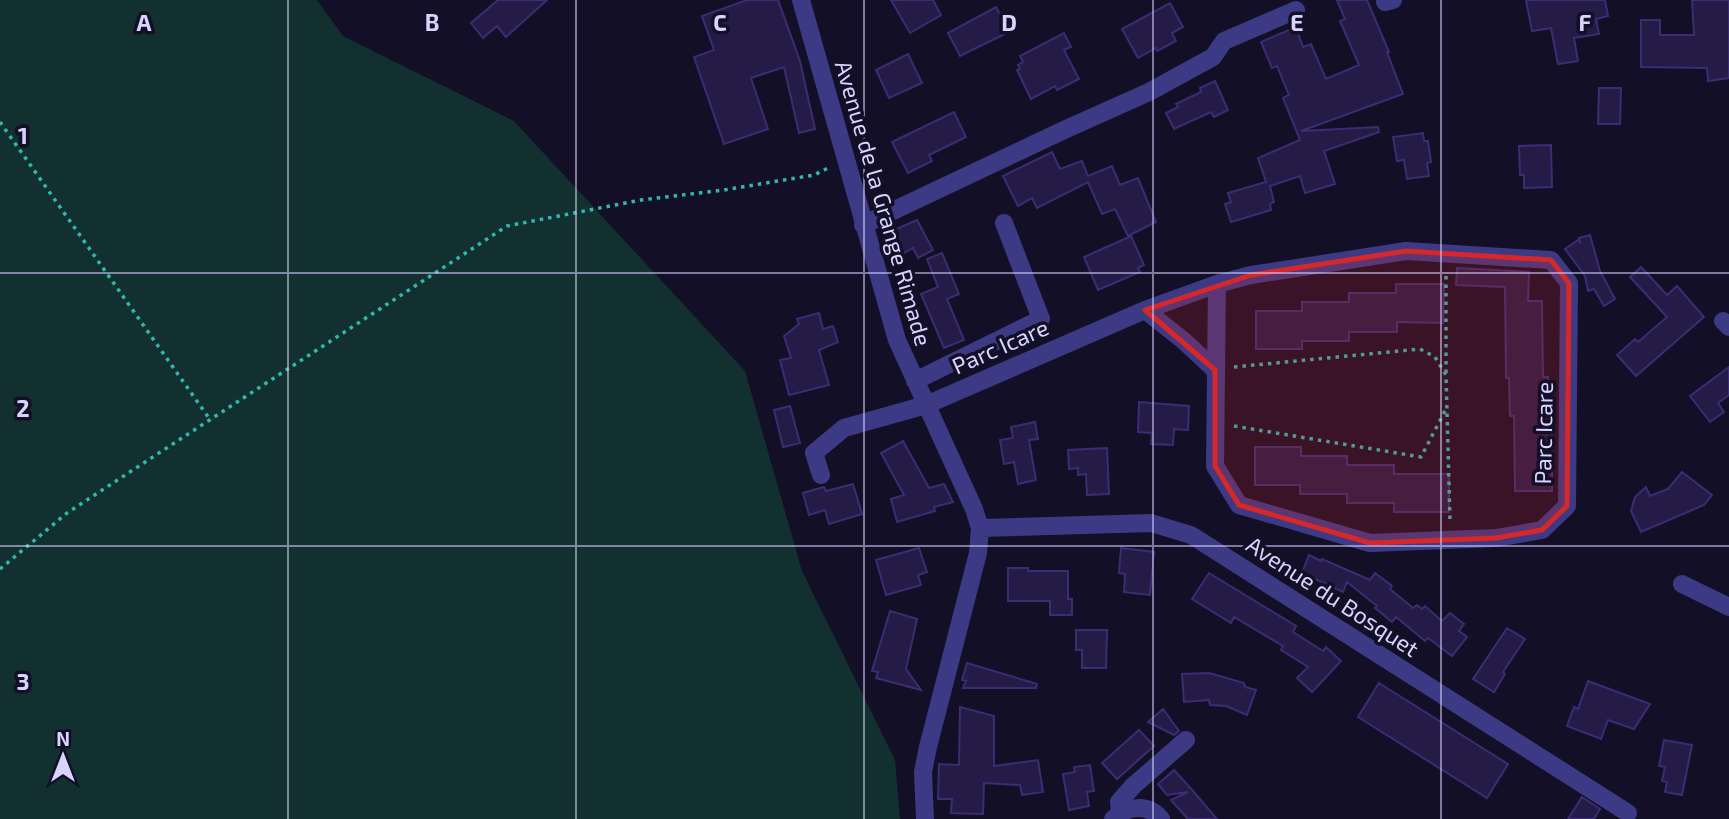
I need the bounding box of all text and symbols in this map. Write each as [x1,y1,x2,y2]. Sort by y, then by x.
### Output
text: A [136,8,152,36]
text: B [425,8,439,36]
text: C [713,8,727,36]
text: D [1001,8,1017,36]
text: E [1290,8,1304,36]
text: F [1579,8,1592,36]
street label: Avenue de la Grange Rimade [830,57,938,349]
text: 1 [18,121,28,149]
street label: Parc Icare [947,312,1053,380]
street label: Parc Icare [1528,381,1558,485]
text: 2 [16,394,30,422]
street label: Avenue du Bosquet [1242,530,1425,662]
text: 3 [16,667,30,695]
north arrow [28,721,98,791]
text: N [56,727,70,750]

